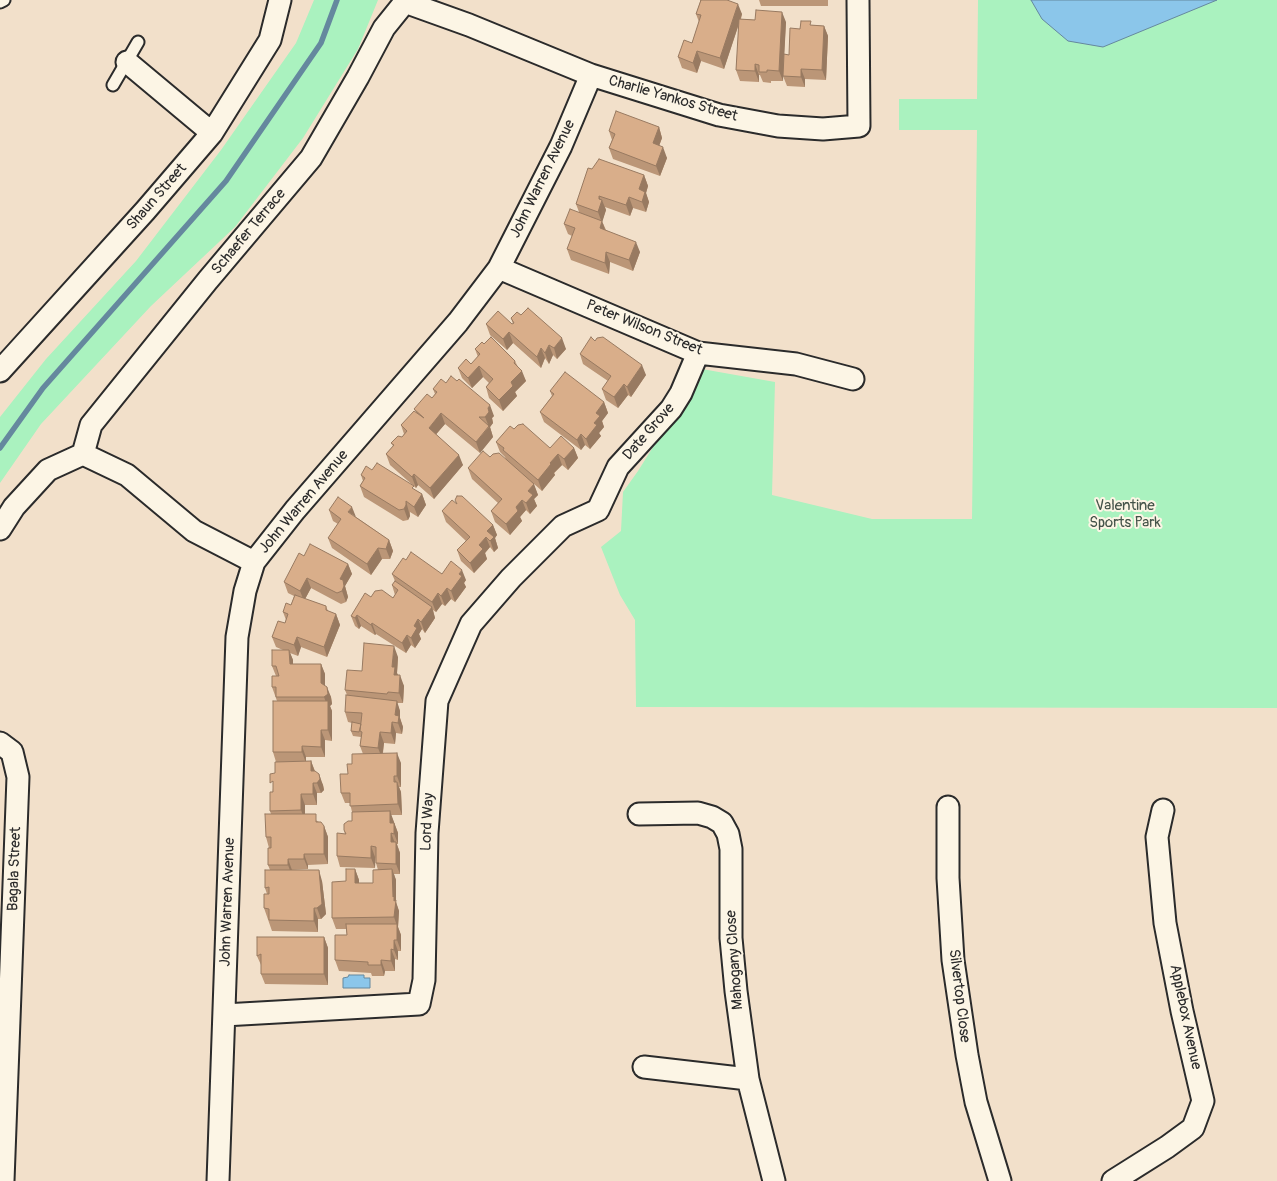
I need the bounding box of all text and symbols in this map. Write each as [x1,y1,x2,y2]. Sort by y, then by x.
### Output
street label: Charlie Yankos Street [606,72,740,126]
street label: John Warren Avenue [507,117,579,241]
street label: Shaun Street [123,160,191,234]
street label: Schaefer Terrace [208,185,290,279]
street label: Peter Wilson Street [583,296,705,360]
street label: Date Grove [619,400,679,464]
street label: John Warren Avenue [256,447,352,557]
park label: Valentine Sports Park [1089,497,1161,532]
street label: Lord Way [417,792,439,852]
street label: Bagala Street [5,826,25,912]
street label: John Warren Avenue [217,837,239,967]
street label: Mahogany Close [723,910,747,1010]
street label: Silvertop Close [944,948,974,1044]
street label: Applebox Avenue [1165,963,1205,1071]

